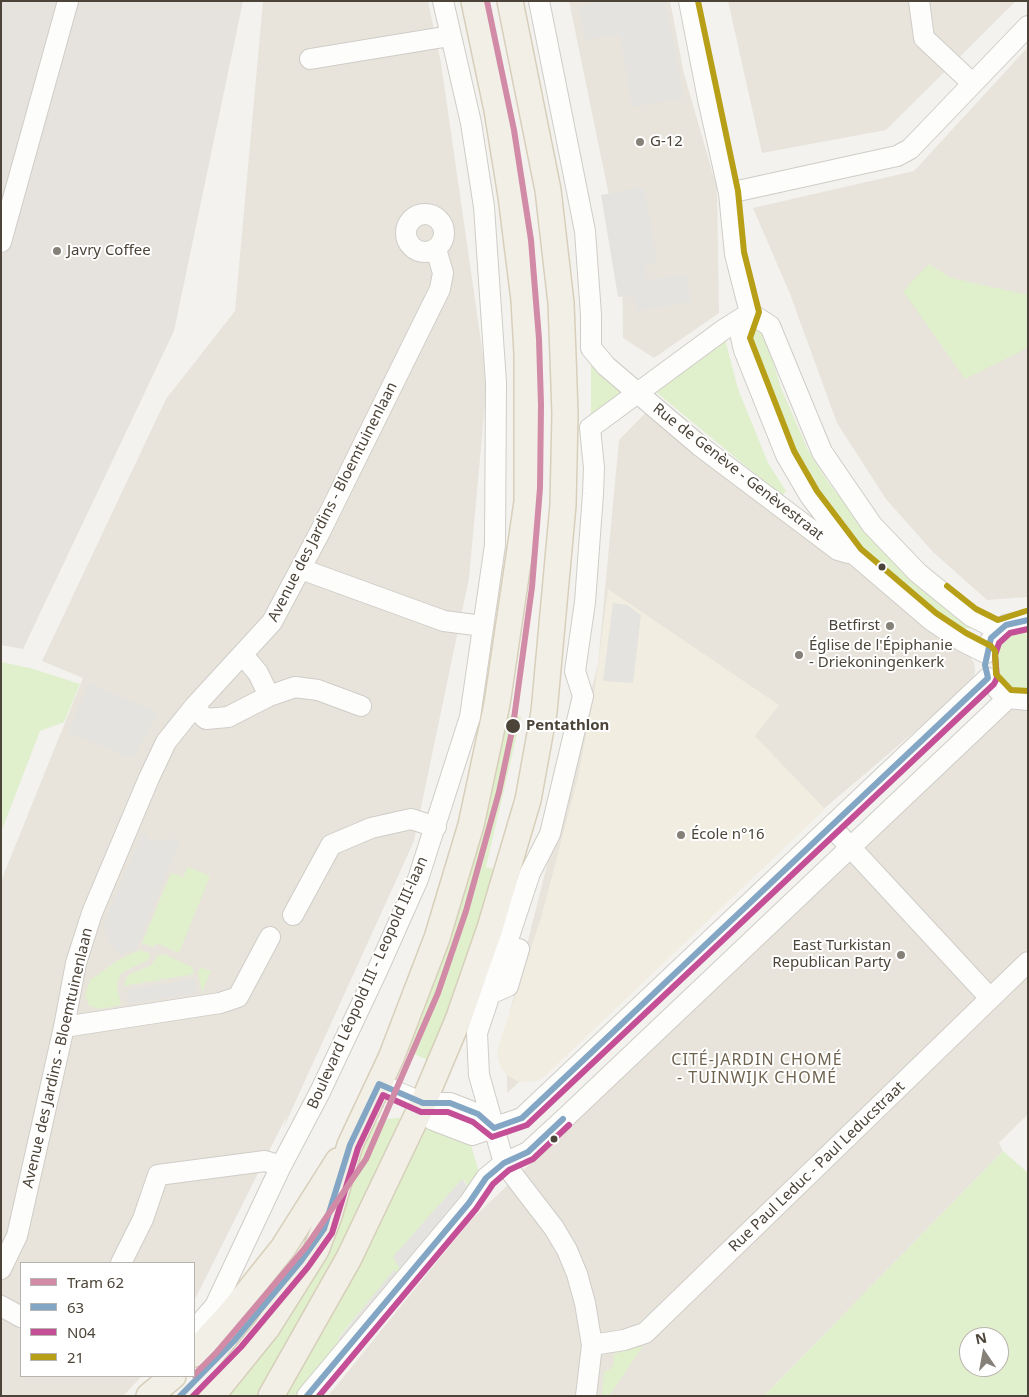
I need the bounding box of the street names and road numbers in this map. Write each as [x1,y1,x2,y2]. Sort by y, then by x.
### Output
street label: Avenue des Jardins - Bloemtuinenlaan [264,379,402,625]
street label: Rue de Genève - Genèvestraat [649,400,827,544]
street label: Boulevard Léopold III - Leopold III-laan [304,854,432,1112]
street label: Avenue des Jardins - Bloemtuinenlaan [19,926,97,1190]
street label: Rue Paul Leduc - Paul Leducstraat [725,1078,909,1256]

